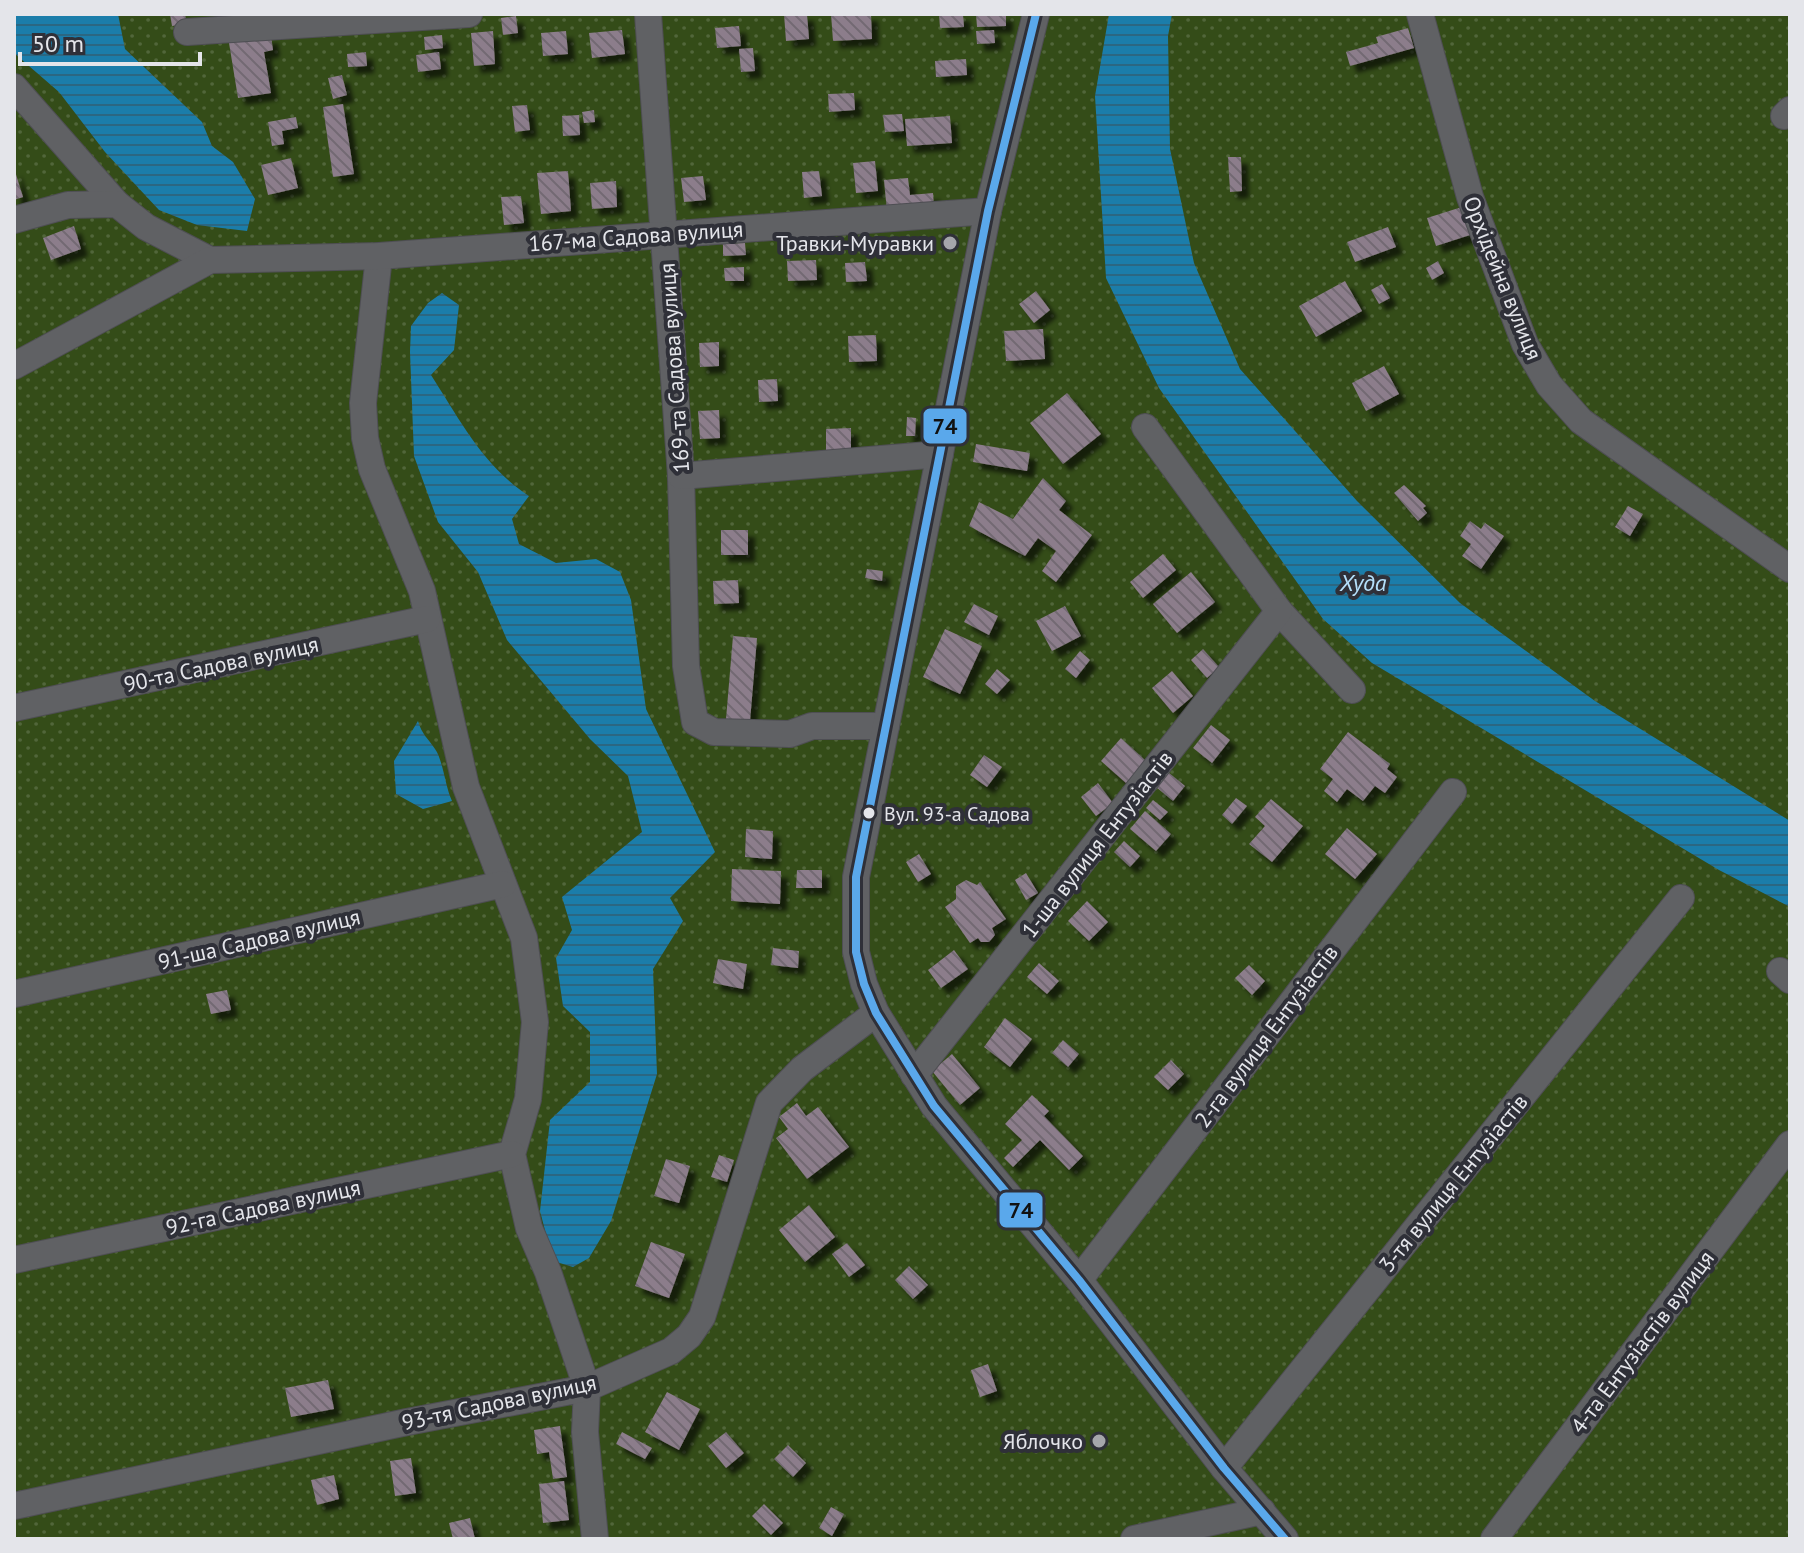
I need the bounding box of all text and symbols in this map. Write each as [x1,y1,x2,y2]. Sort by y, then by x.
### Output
scale bar [20,16,200,66]
text: 50 m [32,28,84,59]
street label: Орхідейна вулиця [1457,192,1549,364]
street label: 167-ма Садова вулиця [528,215,744,257]
place label: Травки-Муравки [776,229,934,257]
marker: Травки-Муравки [941,234,959,252]
street label: 169-та Садова вулиця [653,262,695,474]
line badge: 74 [922,407,968,445]
text: 74 [933,412,958,440]
water label: Худа [1339,567,1387,598]
street label: 90-та Садова вулиця [121,630,321,698]
street label: 1-ша вулиця Ентузіастів [1015,745,1179,943]
place label: Вул. 93-а Садова [884,801,1030,827]
marker: Вул. 93-а Садова [861,805,877,821]
street label: 91-ша Садова вулиця [155,902,363,976]
street label: 2-га вулиця Ентузіастів [1188,939,1344,1133]
street label: 3-тя вулиця Ентузіастів [1372,1088,1534,1278]
street label: 92-га Садова вулиця [163,1173,363,1241]
line badge: 74 [998,1191,1044,1229]
text: 74 [1009,1196,1034,1224]
street label: 4-та Ентузіастів вулиця [1564,1245,1720,1439]
street label: 93-тя Садова вулиця [399,1368,599,1436]
place label: Яблочко [1003,1427,1083,1455]
marker: Яблочко [1090,1432,1108,1450]

